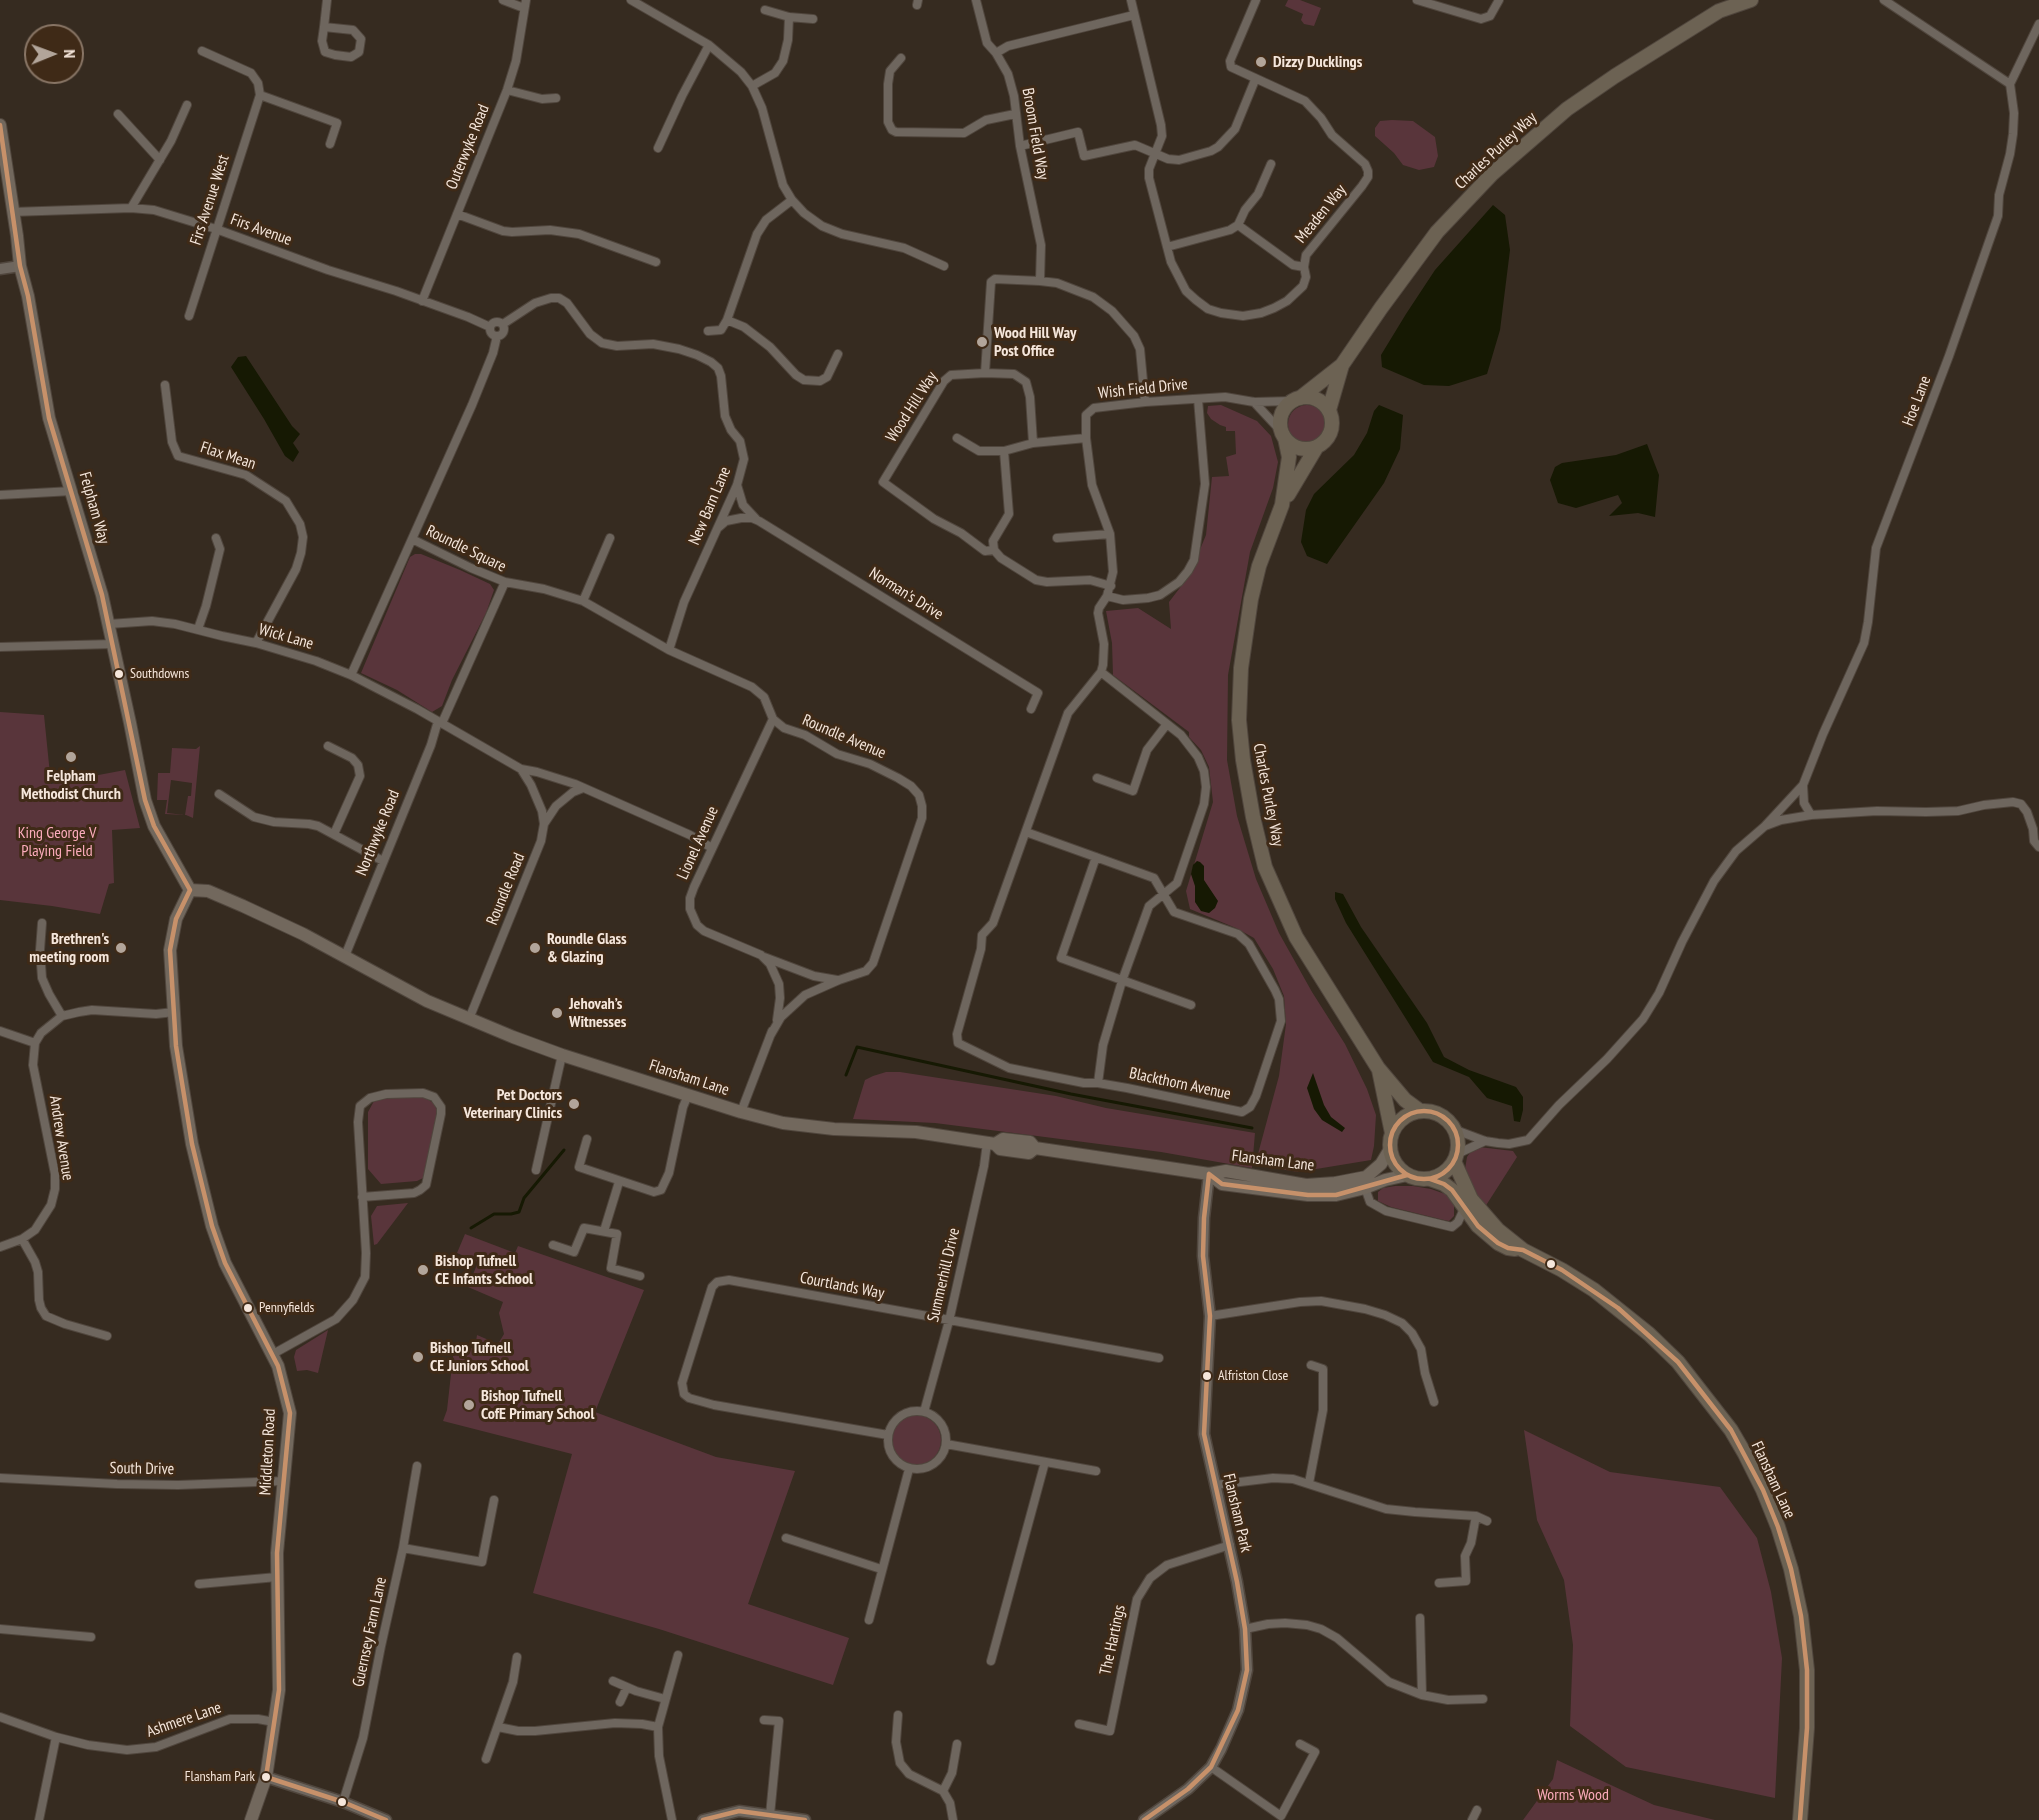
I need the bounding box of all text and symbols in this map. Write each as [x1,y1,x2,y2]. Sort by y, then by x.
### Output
north arrow [24,24,84,84]
text: N [60,49,80,58]
place label: Dizzy Ducklings [1273,52,1362,72]
marker: Dizzy Ducklings [1254,55,1268,69]
street label: Broom Field Way [1017,87,1053,181]
street label: Outerwyke Road [442,102,494,192]
street label: Charles Purley Way [1451,108,1541,194]
street label: Firs Avenue West [186,152,234,248]
street label: Meaden Way [1292,181,1350,247]
street label: Firs Avenue [228,210,294,250]
place label: Wood Hill Way Post Office [994,323,1076,361]
marker: Wood Hill Way Post Office [975,335,989,349]
street label: Wood Hill Way [882,368,942,446]
street label: Hoe Lane [1899,373,1935,429]
street label: Wish Field Drive [1097,375,1189,403]
street label: Flax Mean [198,438,258,474]
street label: New Barn Lane [685,464,735,548]
street label: Felpham Way [75,470,113,546]
street label: Roundle Square [423,521,509,577]
street label: Norman's Drive [865,564,947,624]
street label: Wick Lane [256,620,316,654]
place label: Southdowns [130,666,189,682]
marker: Southdowns [113,668,125,680]
street label: Roundle Avenue [799,711,889,763]
street label: Charles Purley Way [1249,742,1287,848]
marker: Felpham Methodist Church [64,750,78,764]
place label: Felpham Methodist Church [21,766,121,804]
street label: Northwyke Road [352,787,404,879]
street label: Lionel Avenue [673,803,723,883]
park label: King George V Playing Field [18,823,96,861]
street label: Roundle Road [483,850,529,928]
place label: Brethren's meeting room [29,929,109,967]
place label: Roundle Glass & Glazing [547,929,627,967]
marker: Brethren's meeting room [114,941,128,955]
marker: Roundle Glass & Glazing [528,941,542,955]
place label: Jehovah’s Witnesses [569,994,626,1032]
marker: Jehovah’s Witnesses [550,1006,564,1020]
street label: Flansham Lane [647,1056,731,1100]
street label: Blackthorn Avenue [1128,1064,1232,1104]
place label: Pet Doctors Veterinary Clinics [463,1085,562,1123]
street label: Andrew Avenue [45,1094,77,1182]
marker: Pet Doctors Veterinary Clinics [567,1097,581,1111]
street label: Flansham Lane [1231,1146,1315,1176]
street label: Summerhill Drive [924,1226,964,1324]
place label: Bishop Tufnell CE Infants School [435,1251,533,1289]
unlabelled marker [1545,1258,1557,1270]
marker: Bishop Tufnell CE Infants School [416,1263,430,1277]
street label: Courtlands Way [798,1268,886,1304]
place label: Pennyfields [259,1300,314,1316]
marker: Pennyfields [242,1302,254,1314]
place label: Bishop Tufnell CE Juniors School [430,1338,529,1376]
marker: Bishop Tufnell CE Juniors School [411,1350,425,1364]
place label: Alfriston Close [1218,1368,1288,1384]
marker: Alfriston Close [1201,1370,1213,1382]
place label: Bishop Tufnell CofE Primary School [481,1386,594,1424]
marker: Bishop Tufnell CofE Primary School [462,1398,476,1412]
street label: Middleton Road [256,1408,280,1496]
street label: Flansham Lane [1747,1438,1799,1522]
street label: South Drive [110,1459,174,1479]
street label: Flansham Park [1219,1472,1255,1554]
street label: Guernsey Farm Lane [349,1575,391,1689]
street label: The Hartings [1096,1603,1130,1677]
street label: Ashmere Lane [144,1698,224,1742]
place label: Flansham Park [185,1769,255,1785]
marker: Flansham Park [260,1771,272,1783]
park label: Worms Wood [1537,1785,1609,1805]
unlabelled marker [336,1796,348,1808]

